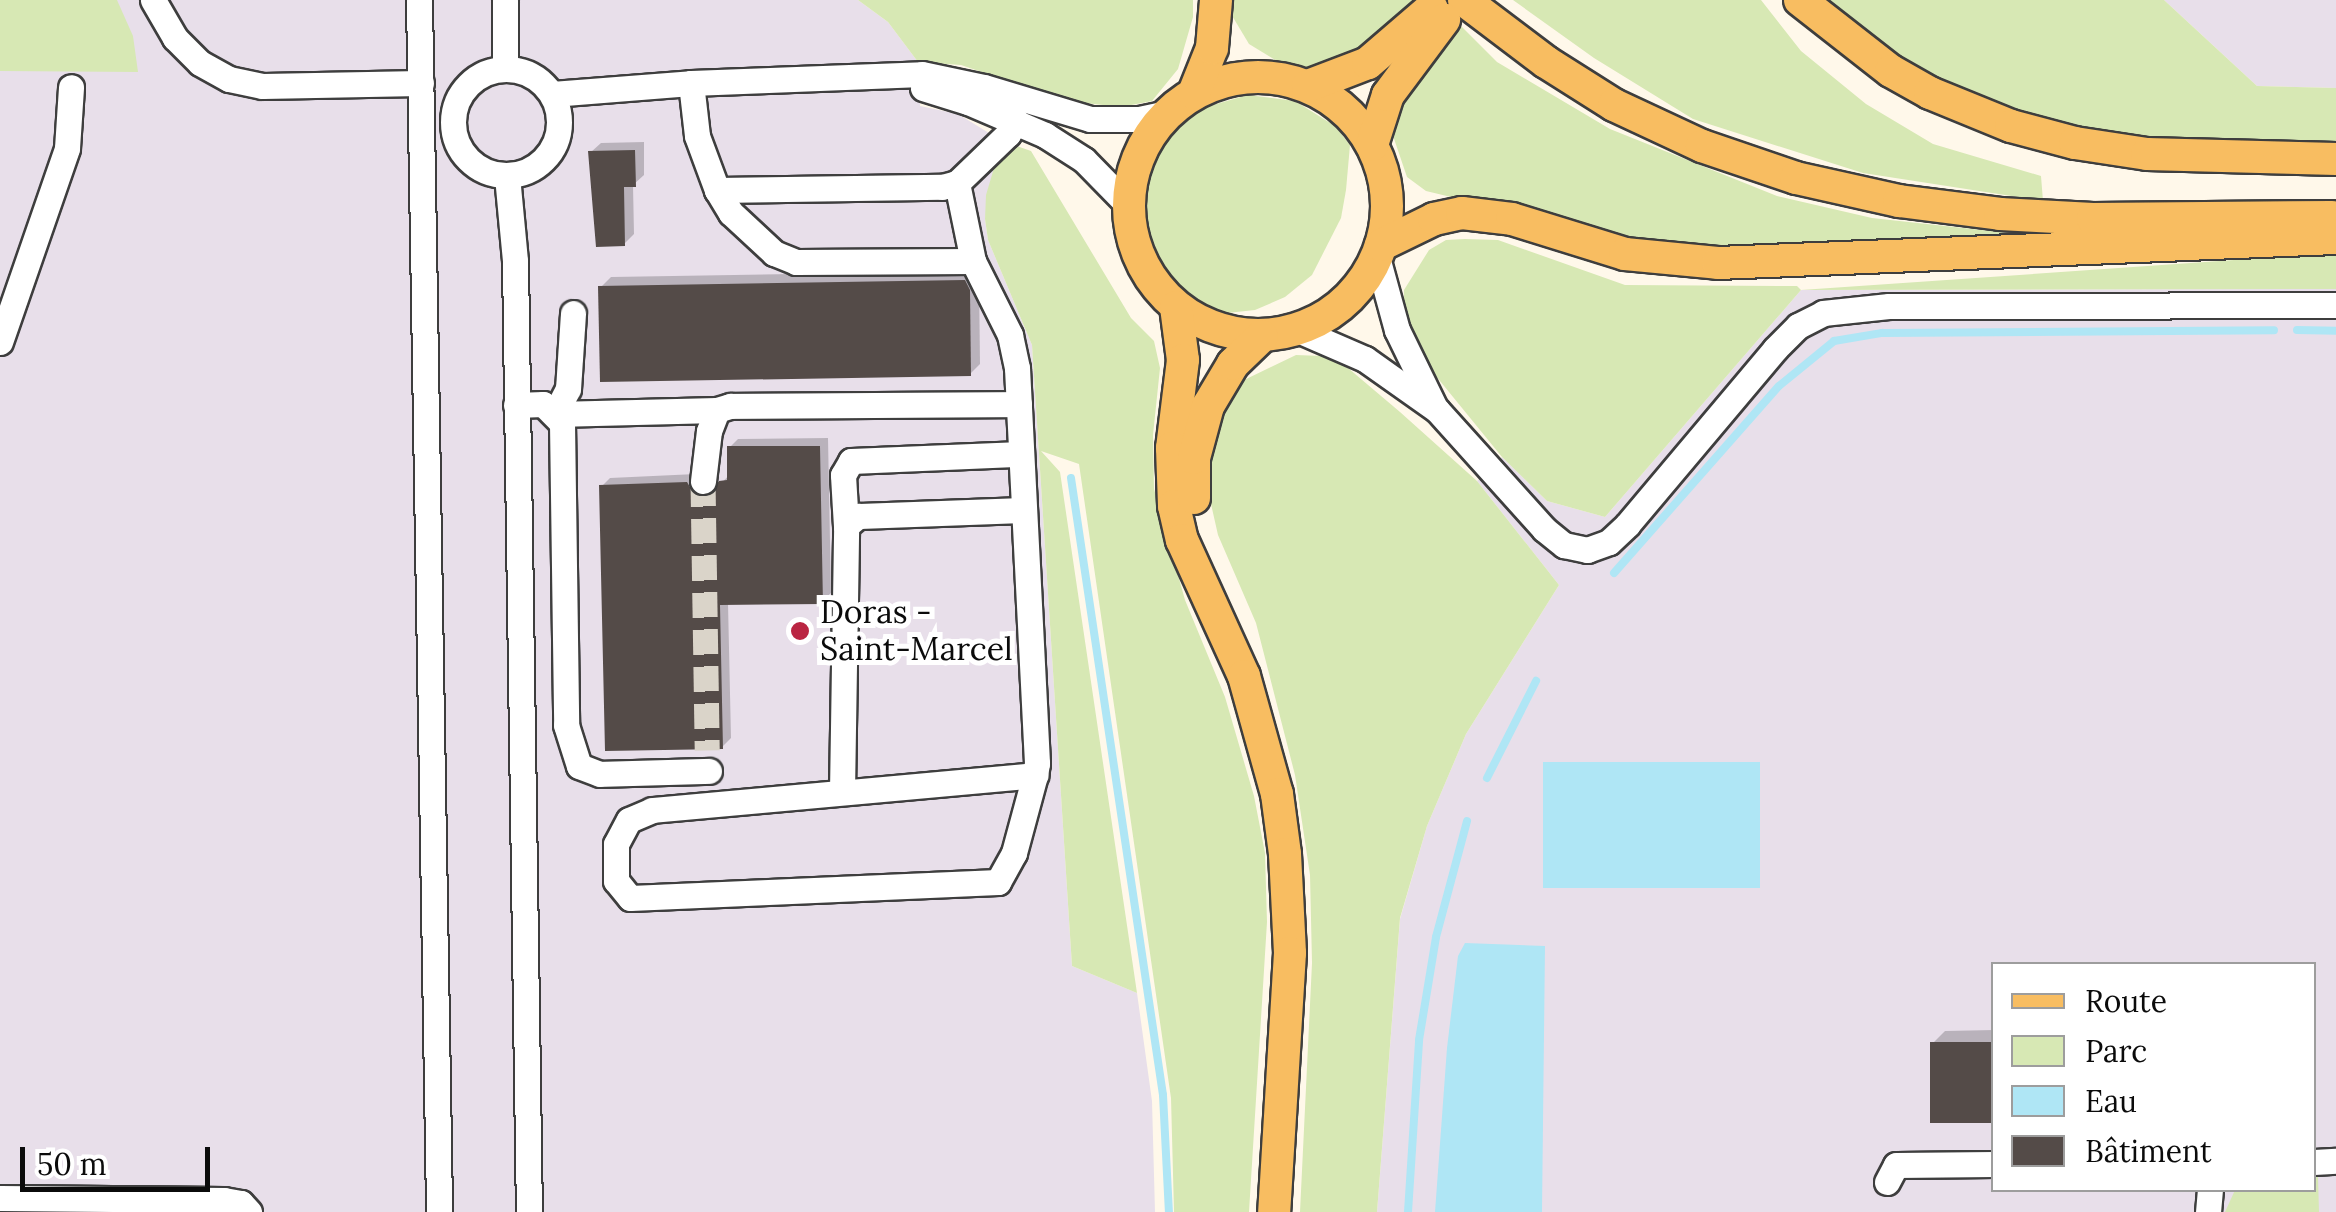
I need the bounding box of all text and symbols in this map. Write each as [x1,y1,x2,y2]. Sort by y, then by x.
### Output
place label: Doras - Saint-Marcel [820,594,1013,669]
marker: Doras - Saint-Marcel [789,620,811,642]
legend [1991,962,2316,1192]
text: Route [2085,982,2167,1020]
text: Parc [2085,1032,2147,1070]
text: Eau [2085,1082,2137,1120]
scale bar [25,1127,215,1189]
text: Bâtiment [2085,1132,2212,1170]
text: 50 m [37,1145,107,1183]

